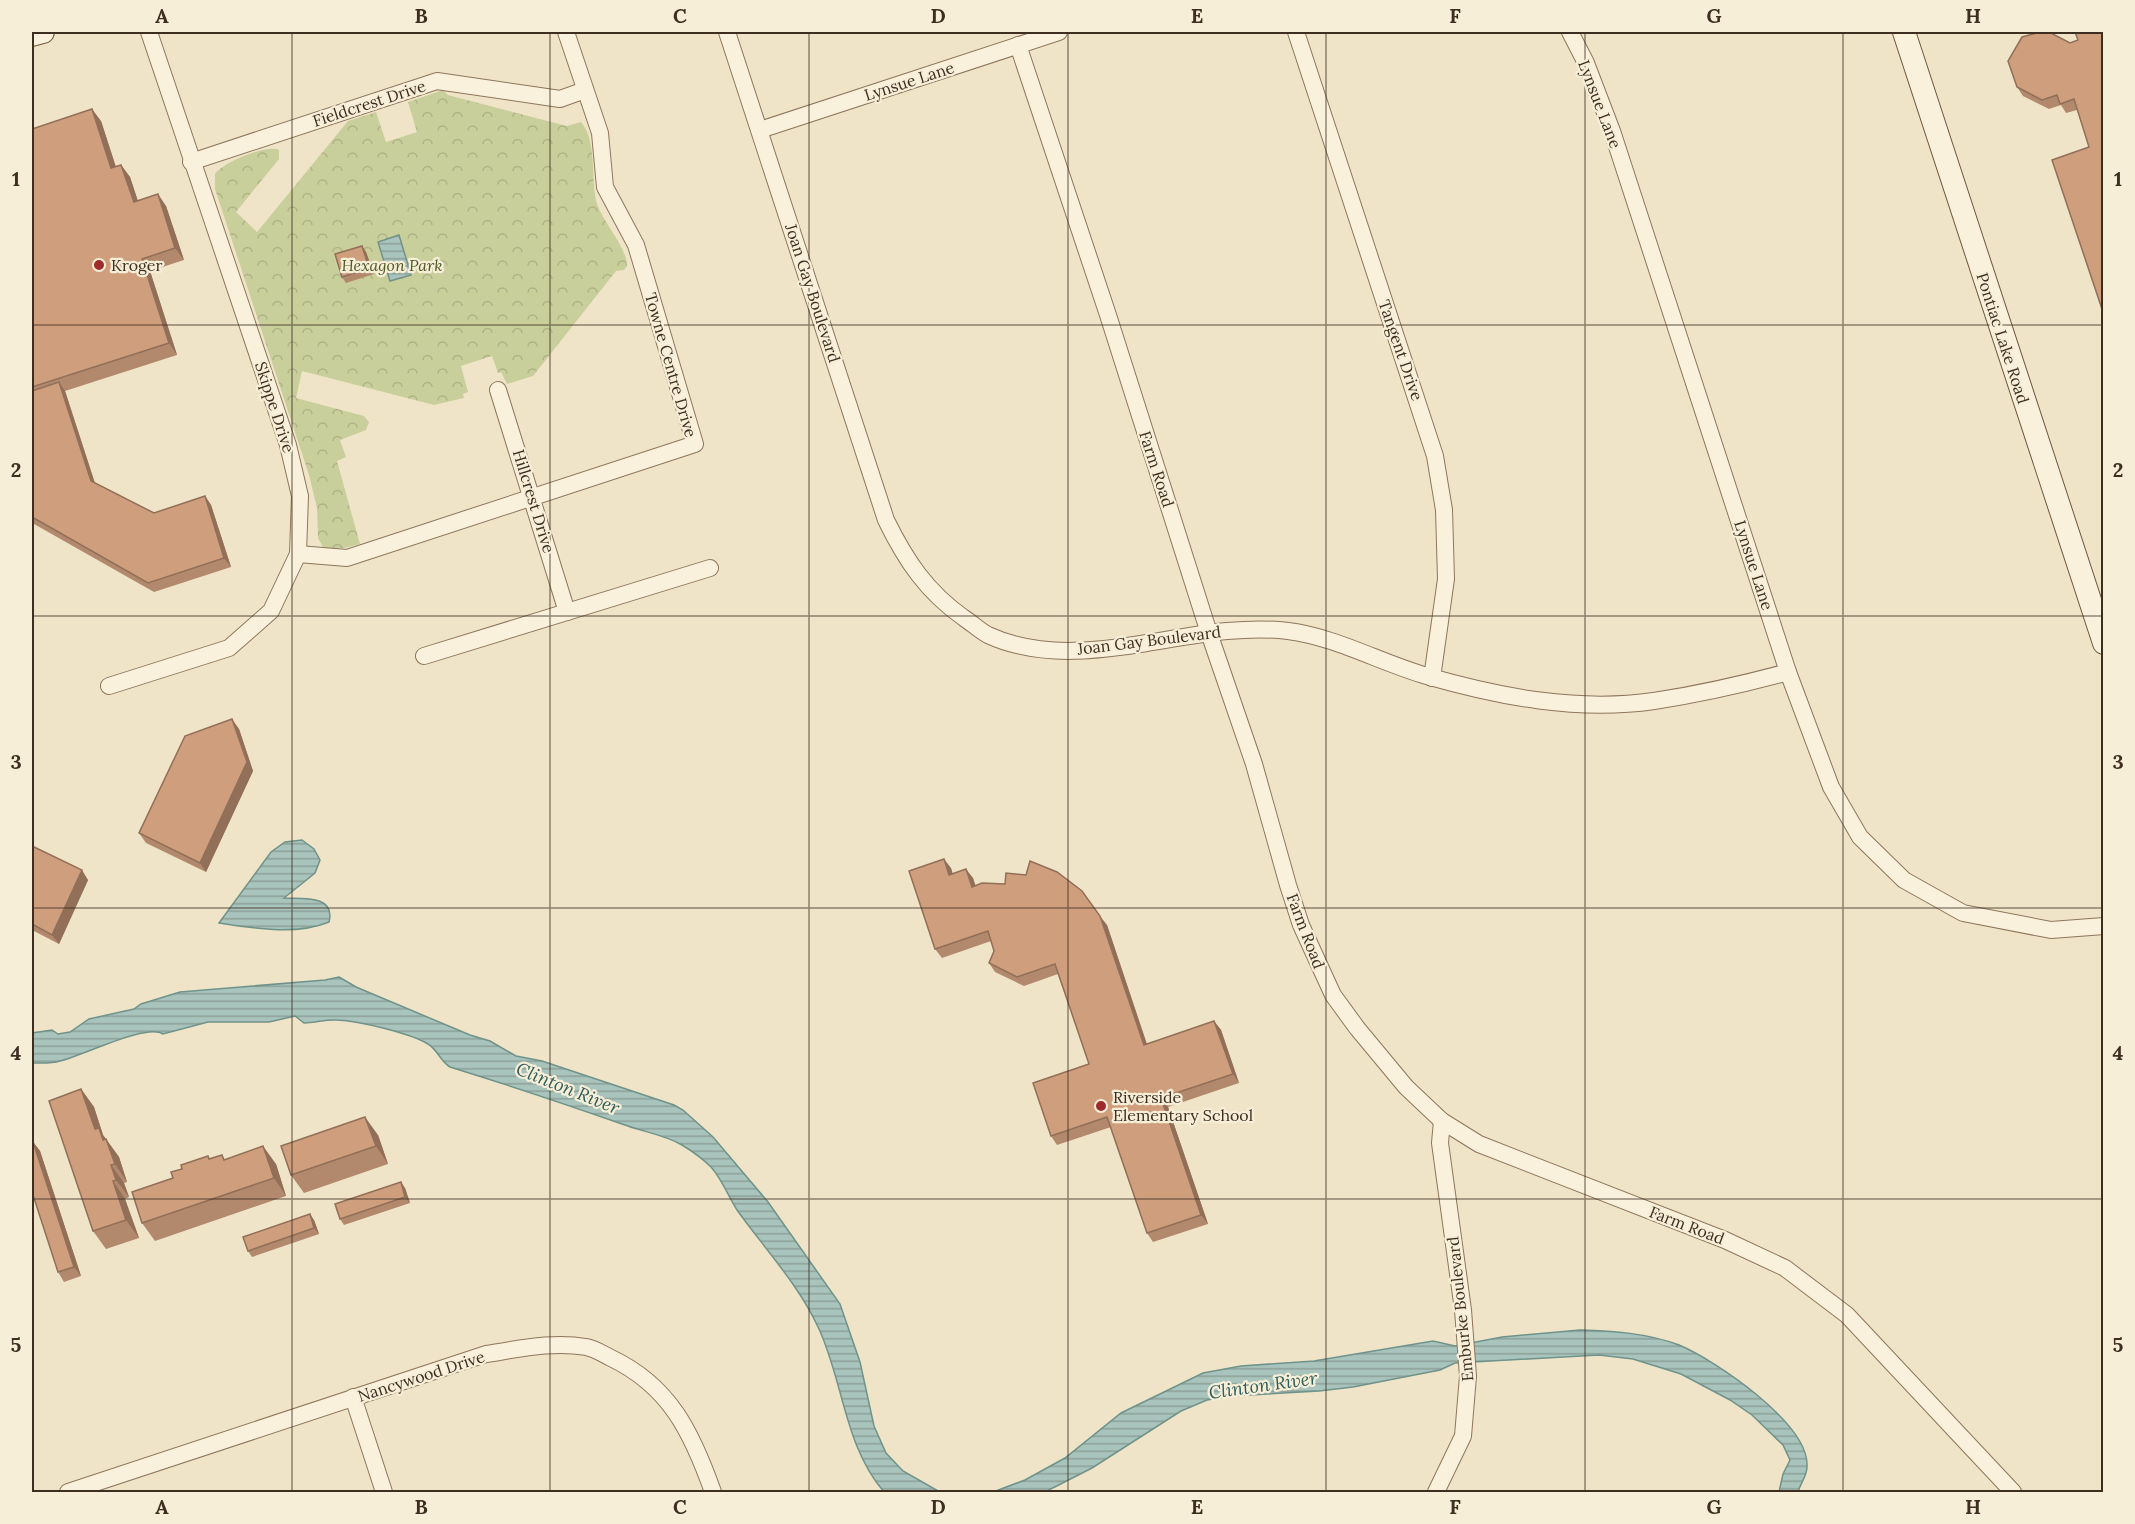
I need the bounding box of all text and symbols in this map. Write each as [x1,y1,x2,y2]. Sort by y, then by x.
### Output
text: A [155,3,169,28]
text: B [414,3,428,28]
text: C [673,3,687,28]
text: D [930,3,946,28]
text: E [1191,3,1203,28]
text: F [1449,3,1461,28]
text: G [1706,3,1722,28]
text: H [1965,3,1981,28]
street label: Lynsue Lane [862,57,957,105]
street label: Lynsue Lane [1574,57,1626,151]
street label: Fieldcrest Drive [310,75,428,131]
text: 1 [12,166,20,191]
text: 1 [2114,166,2122,191]
street label: Joan Gay Boulevard [781,220,845,365]
place label: Kroger [111,255,163,275]
park label: Hexagon Park [341,255,443,275]
marker: Kroger [92,258,106,272]
street label: Pontiac Lake Road [1972,270,2034,406]
street label: Towne Centre Drive [641,290,701,440]
street label: Tangent Drive [1374,297,1428,403]
street label: Skippe Drive [251,359,299,455]
street label: Farm Road [1135,428,1179,510]
street label: Hillcrest Drive [509,447,559,556]
text: 2 [11,457,21,482]
text: 2 [2113,457,2123,482]
street label: Lynsue Lane [1730,518,1778,613]
street label: Joan Gay Boulevard [1075,621,1222,659]
text: 3 [10,749,22,774]
text: 3 [2112,749,2124,774]
street label: Farm Road [1283,891,1330,972]
text: 4 [11,1040,22,1065]
text: 4 [2113,1040,2124,1065]
water label: Clinton River [513,1057,624,1119]
place label: Riverside Elementary School [1113,1087,1253,1125]
marker: Riverside Elementary School [1094,1099,1108,1113]
street label: Farm Road [1647,1202,1728,1249]
street label: Emburke Boulevard [1442,1235,1478,1383]
text: 5 [11,1332,22,1357]
text: 5 [2113,1332,2124,1357]
street label: Nancywood Drive [355,1346,487,1406]
water label: Clinton River [1207,1366,1320,1404]
text: A [155,1494,169,1519]
text: B [414,1494,428,1519]
text: C [673,1494,687,1519]
text: D [930,1494,946,1519]
text: E [1191,1494,1203,1519]
text: F [1449,1494,1461,1519]
text: G [1706,1494,1722,1519]
text: H [1965,1494,1981,1519]

